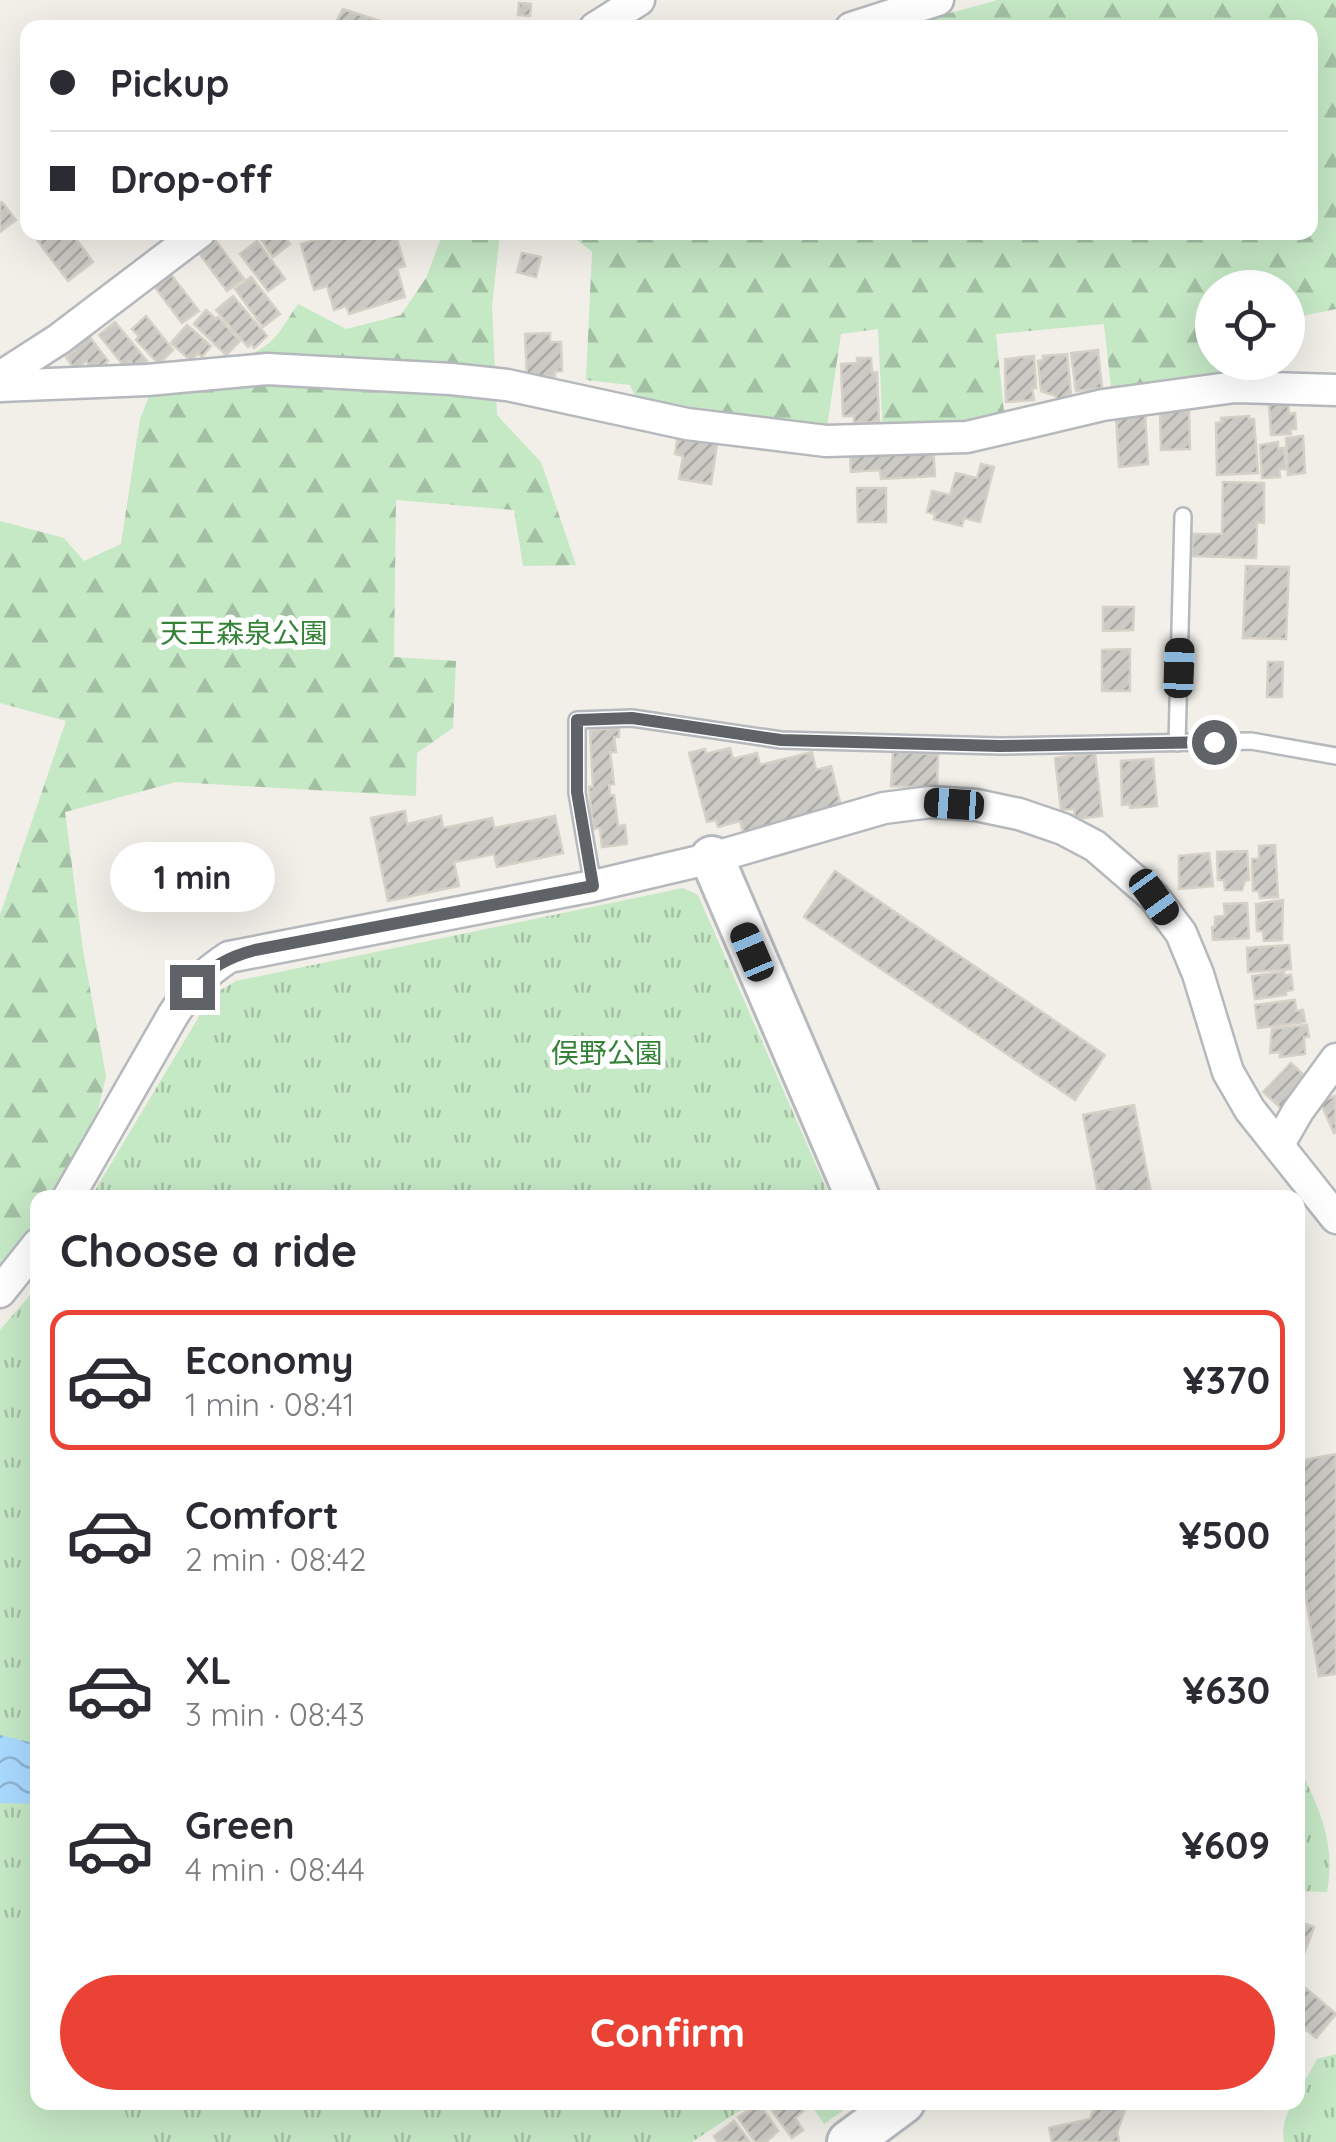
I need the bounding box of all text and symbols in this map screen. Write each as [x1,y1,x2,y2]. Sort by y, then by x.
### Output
text: Pickup [110,59,229,107]
text: Drop-off [110,155,272,203]
map controls [1195,270,1305,380]
button: locate [1195,270,1305,380]
park label: 天王森泉公園 [160,615,328,650]
car [1163,637,1195,699]
route start [1192,720,1237,765]
car [923,787,985,821]
callout: 1 min [110,842,274,912]
text: 1 min [154,857,231,897]
car [1124,864,1184,930]
car [726,919,778,985]
route end [170,965,215,1010]
park label: 俣野公園 [551,1035,663,1070]
text: Choose a ride [60,1222,357,1278]
icon: car [65,1335,155,1425]
text: Economy [185,1336,354,1384]
text: ¥370 [1183,1356,1270,1404]
text: 1 min · 08:41 [185,1384,355,1424]
icon: car [65,1490,155,1580]
text: Comfort [185,1491,339,1539]
text: ¥500 [1179,1511,1270,1559]
text: 2 min · 08:42 [185,1539,367,1579]
icon: car [65,1645,155,1735]
text: XL [185,1646,231,1694]
text: ¥630 [1183,1666,1270,1714]
text: 3 min · 08:43 [185,1694,365,1734]
icon: car [65,1800,155,1890]
text: Green [185,1801,295,1849]
text: ¥609 [1181,1821,1270,1869]
text: 4 min · 08:44 [185,1849,365,1889]
button: Confirm [60,1975,1275,2090]

